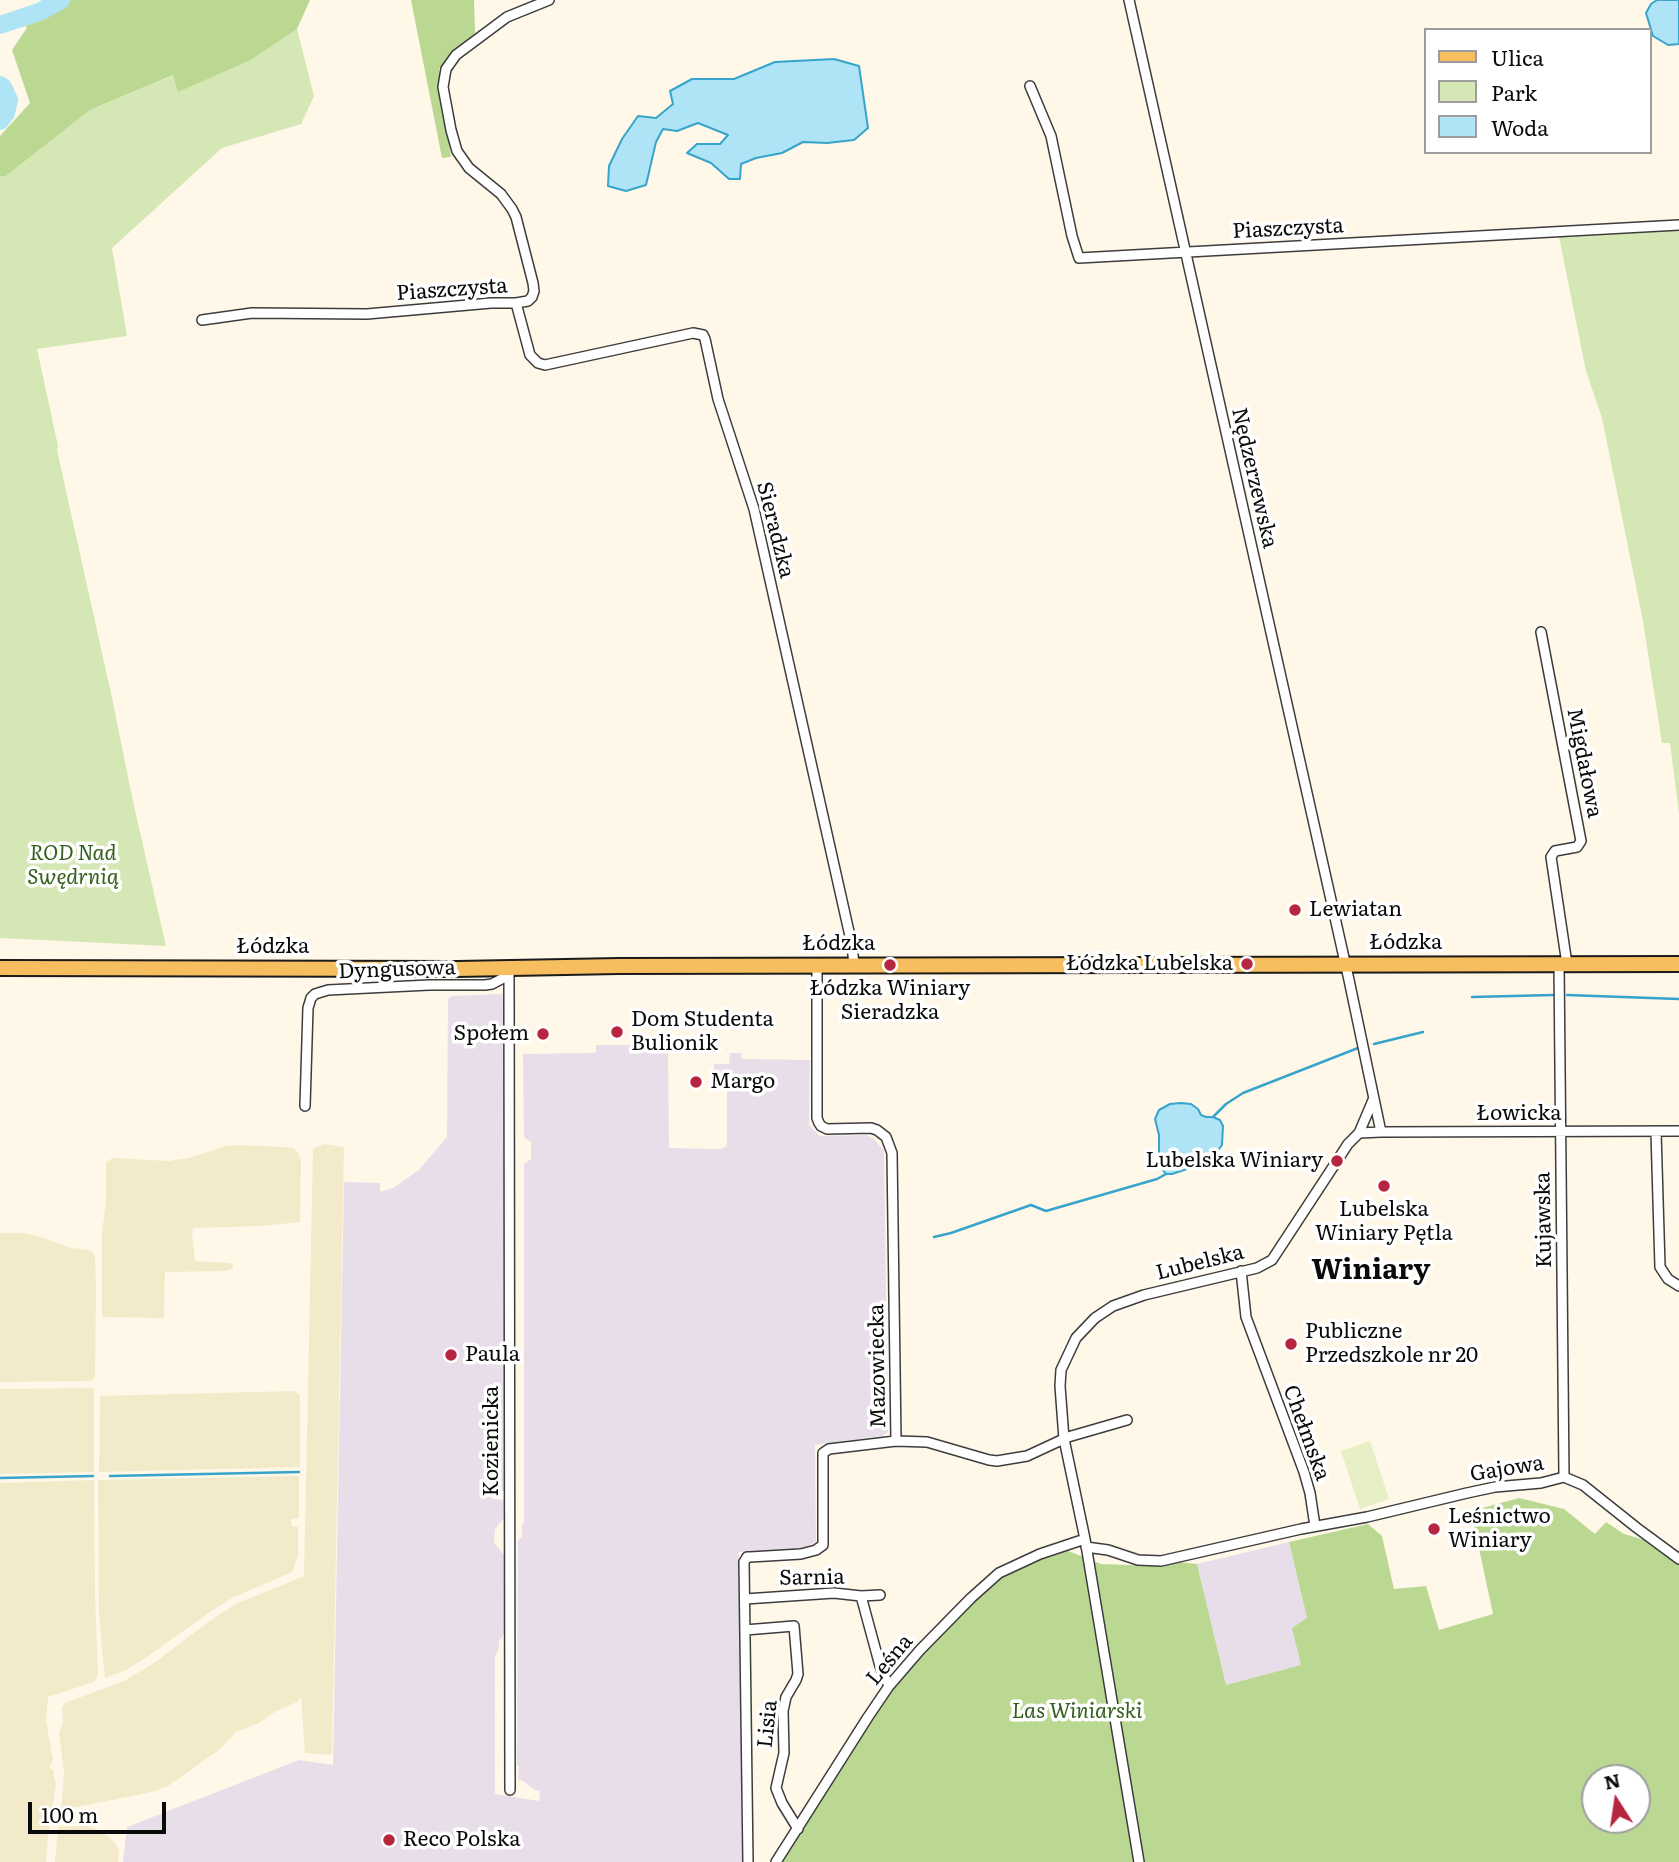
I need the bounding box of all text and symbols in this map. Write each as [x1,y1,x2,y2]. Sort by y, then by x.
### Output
legend [1424,28,1651,154]
text: Ulica [1491,41,1544,72]
text: Park [1491,76,1537,107]
text: Woda [1491,111,1549,142]
street label: Piaszczysta [1232,214,1344,244]
street label: Piaszczysta [396,274,508,306]
street label: Nędzerzewska [1226,405,1282,551]
street label: Sieradzka [751,479,799,581]
street label: Migdałowa [1561,706,1607,820]
park label: ROD Nad Swędrnią [27,841,119,891]
place label: Lewiatan [1309,897,1402,923]
marker: Lewiatan [1287,902,1303,918]
street label: Łódzka [1370,930,1442,956]
street label: Łódzka [803,931,875,957]
street label: Łódzka [237,934,309,960]
place label: Łódzka Lubelska [1066,951,1233,977]
street label: Dyngusowa [338,955,456,985]
marker: Łódzka Lubelska [1239,956,1255,972]
marker: Łódzka Winiary Sieradzka [882,957,898,973]
place label: Łódzka Winiary Sieradzka [810,976,970,1026]
place label: Dom Studenta Bulionik [631,1007,774,1057]
place label: Społem [454,1021,529,1047]
marker: Dom Studenta Bulionik [609,1024,625,1040]
marker: Społem [535,1026,551,1042]
place label: Margo [710,1069,775,1095]
marker: Margo [688,1074,704,1090]
street label: Łowicka [1477,1101,1561,1127]
place label: Lubelska Winiary [1145,1148,1323,1174]
marker: Lubelska Winiary [1329,1153,1345,1169]
street label: Kujawska [1531,1172,1557,1268]
marker: Lubelska Winiary Pętla [1376,1178,1392,1194]
place label: Lubelska Winiary Pętla [1315,1197,1453,1247]
street label: Lubelska [1153,1240,1247,1286]
district label: Winiary [1312,1254,1430,1288]
street label: Mazowiecka [864,1303,892,1429]
place label: Publiczne Przedszkole nr 20 [1305,1319,1478,1369]
marker: Publiczne Przedszkole nr 20 [1283,1336,1299,1352]
place label: Paula [465,1342,520,1368]
marker: Paula [443,1347,459,1363]
street label: Chełmska [1277,1382,1335,1484]
street label: Kozienicka [479,1386,505,1496]
street label: Gajowa [1468,1451,1546,1487]
place label: Leśnictwo Winiary [1448,1504,1551,1554]
marker: Leśnictwo Winiary [1426,1521,1442,1537]
street label: Sarnia [779,1565,845,1591]
street label: Leśna [861,1629,919,1691]
street label: Lisia [753,1699,783,1749]
park label: Las Winiarski [1012,1699,1142,1725]
north arrow [1581,1764,1651,1834]
text: N [1601,1765,1623,1796]
scale bar [32,1788,170,1832]
text: 100 m [41,1798,98,1829]
place label: Reco Polska [403,1827,521,1853]
marker: Reco Polska [381,1832,397,1848]

